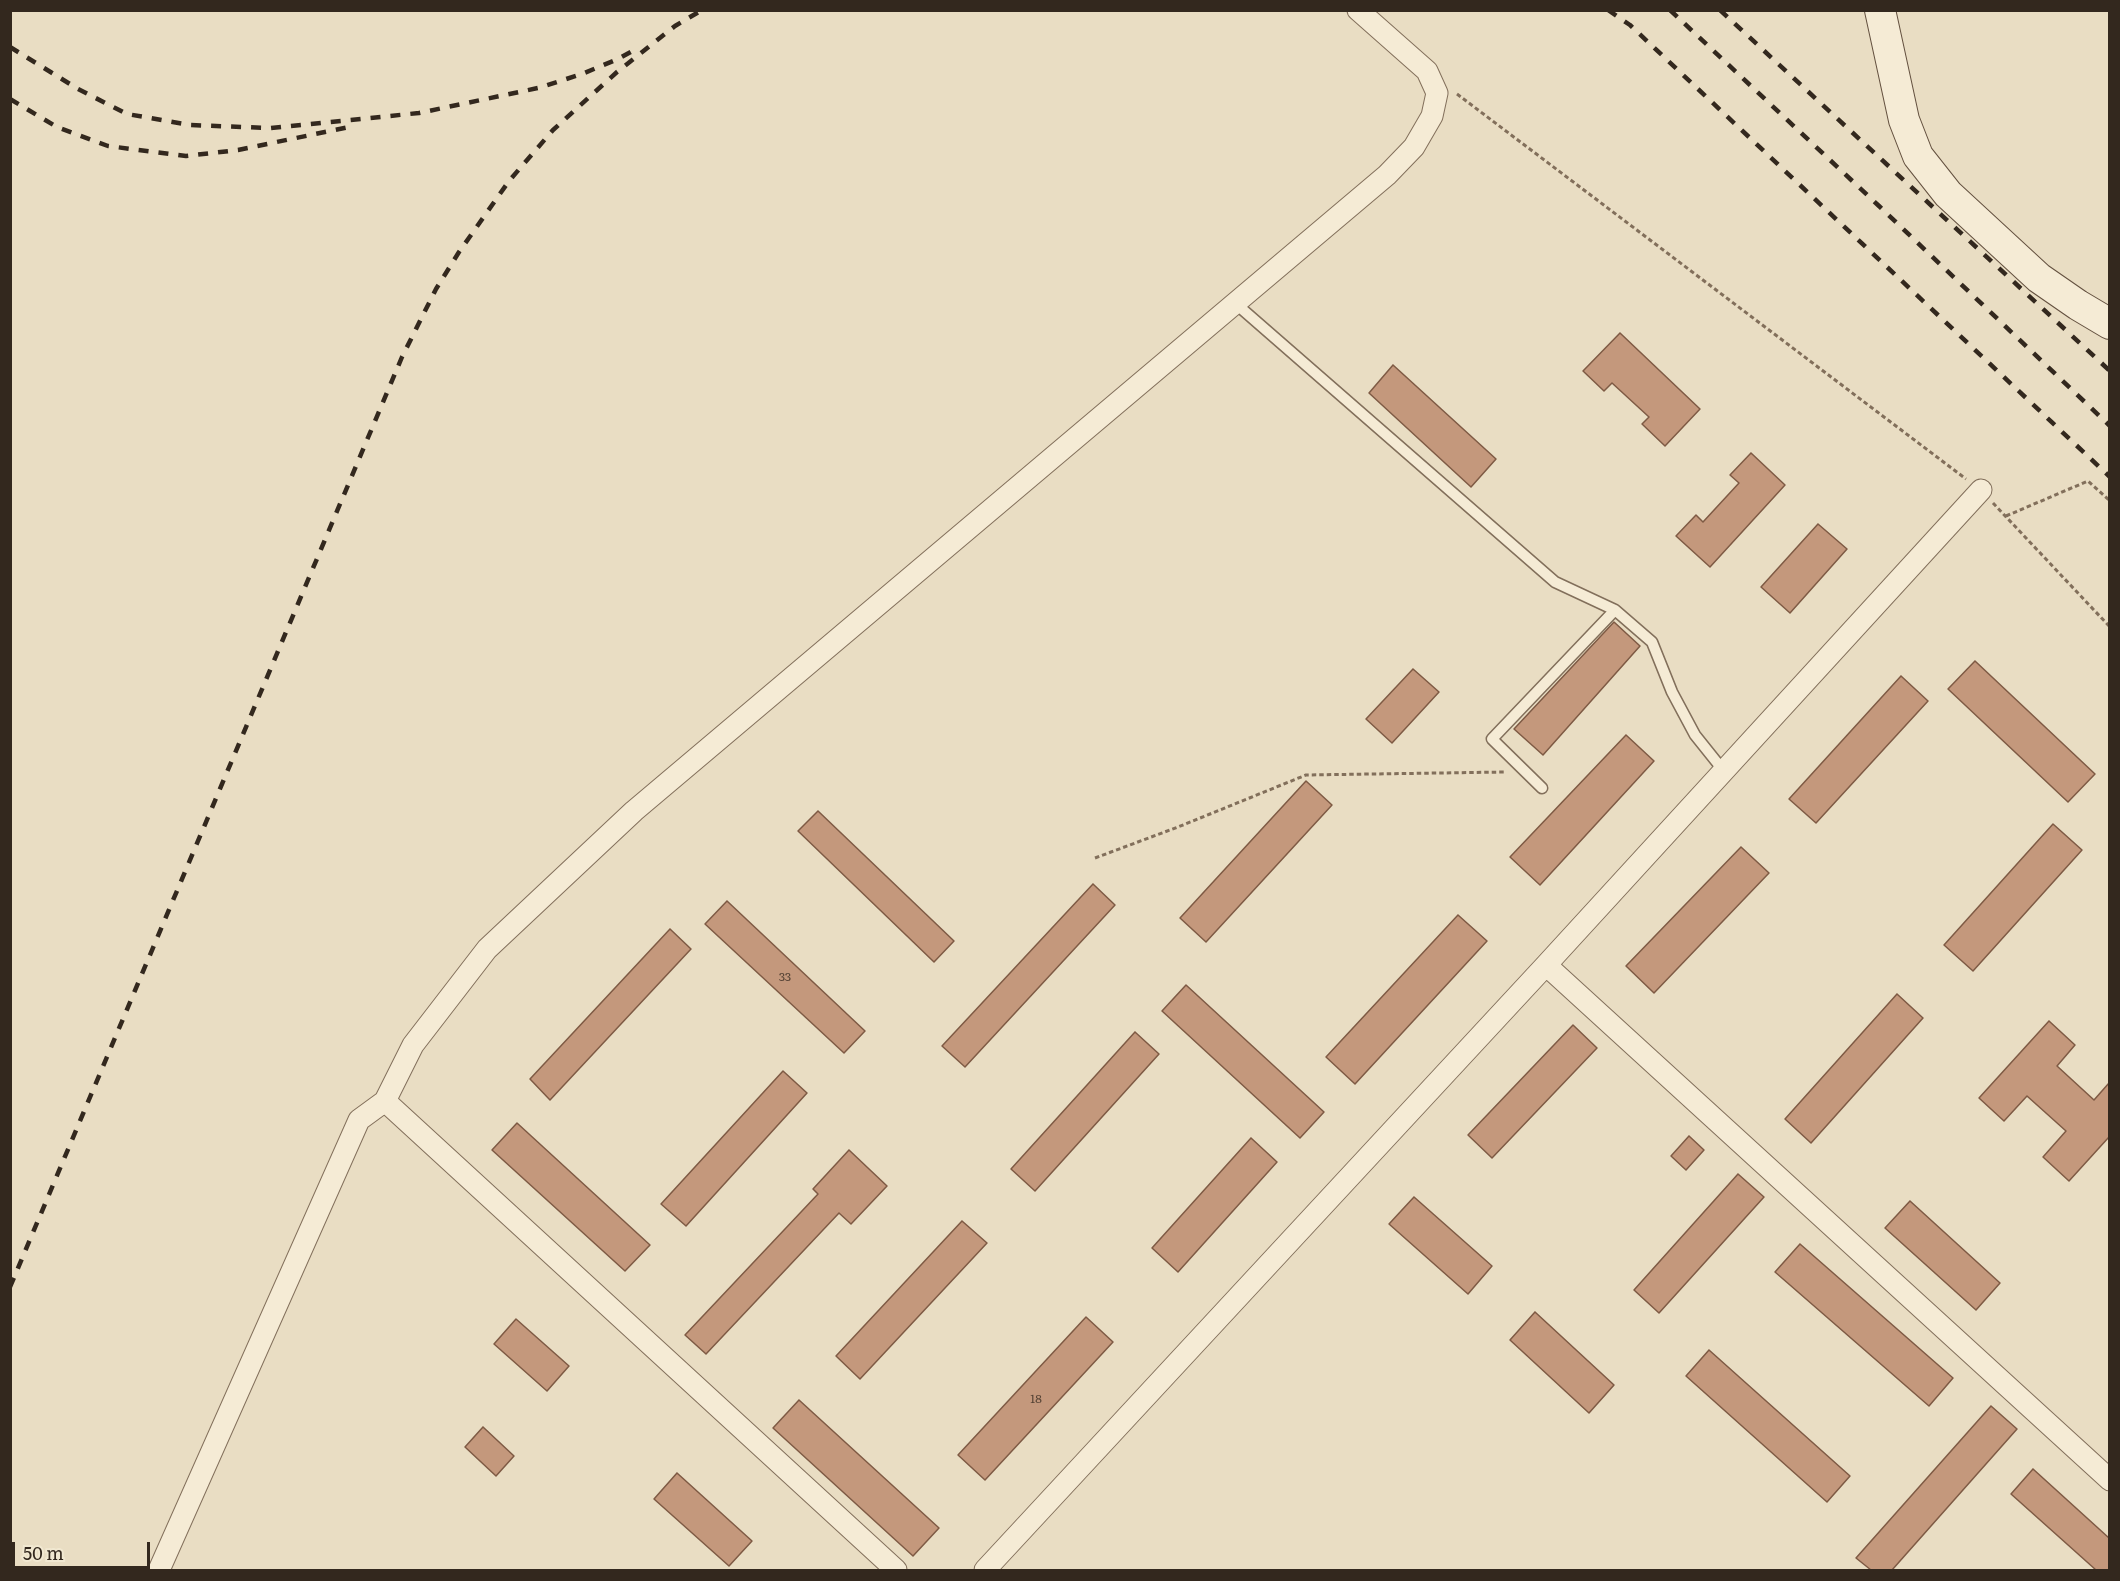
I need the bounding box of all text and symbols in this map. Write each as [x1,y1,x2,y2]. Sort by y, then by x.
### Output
house number: 33 [779,970,791,984]
house number: 18 [1030,1392,1042,1406]
scale bar [15,1530,153,1568]
text: 50 m [23,1539,64,1566]

